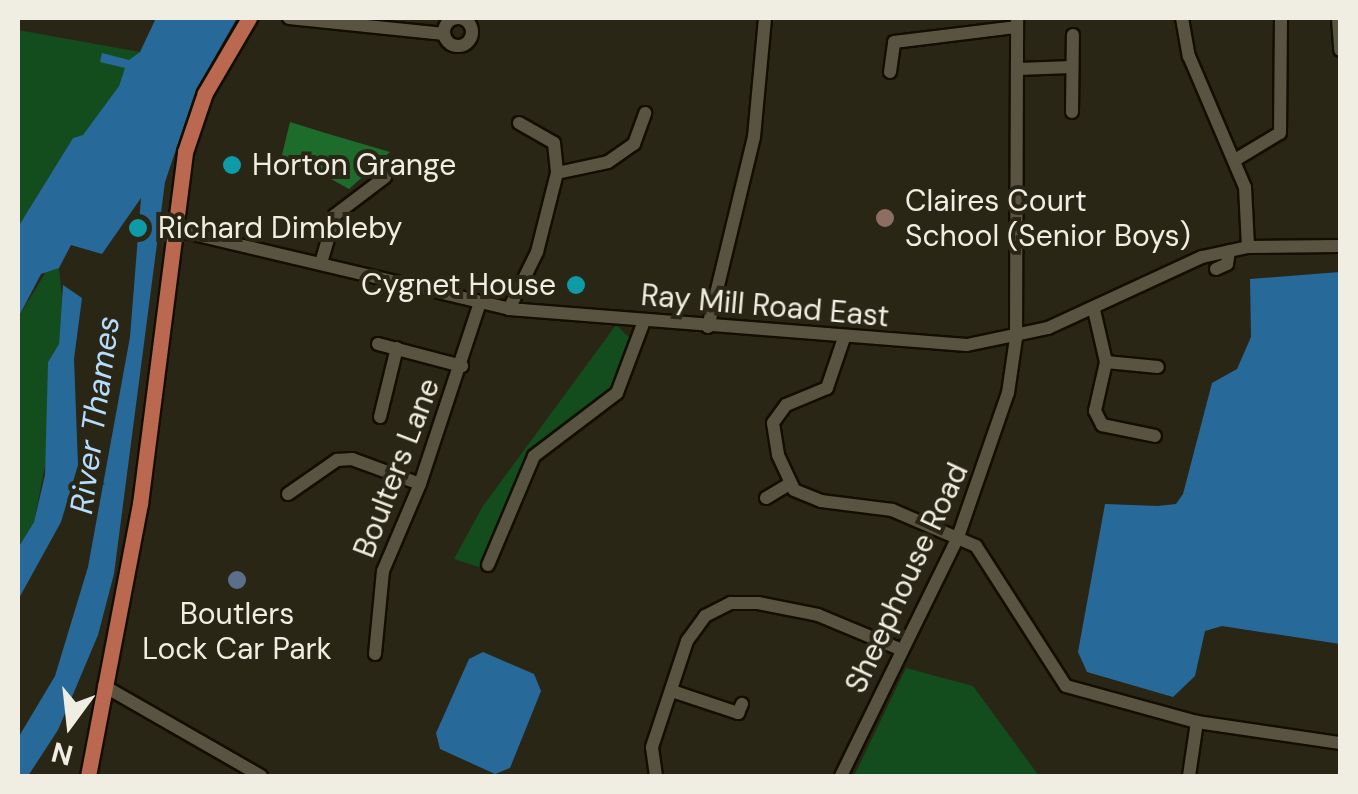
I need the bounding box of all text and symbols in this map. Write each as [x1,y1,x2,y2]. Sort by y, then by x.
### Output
place label: Horton Grange [252,147,456,183]
marker: Horton Grange [221,154,243,176]
place label: Claires Court School (Senior Boys) [905,183,1191,254]
marker: Claires Court School (Senior Boys) [874,207,896,229]
place label: Richard Dimbleby [158,210,402,246]
marker: Richard Dimbleby [127,217,149,239]
place label: Cygnet House [361,267,556,303]
marker: Cygnet House [565,274,587,296]
street label: Ray Mill Road East [639,277,891,335]
water label: River Thames [62,314,128,516]
street label: Boulters Lane [346,373,448,563]
street label: Sheephouse Road [838,457,976,699]
marker: Boutlers Lock Car Park [226,569,248,591]
place label: Boutlers Lock Car Park [142,596,332,666]
north arrow [20,674,120,774]
text: N [47,733,77,774]

